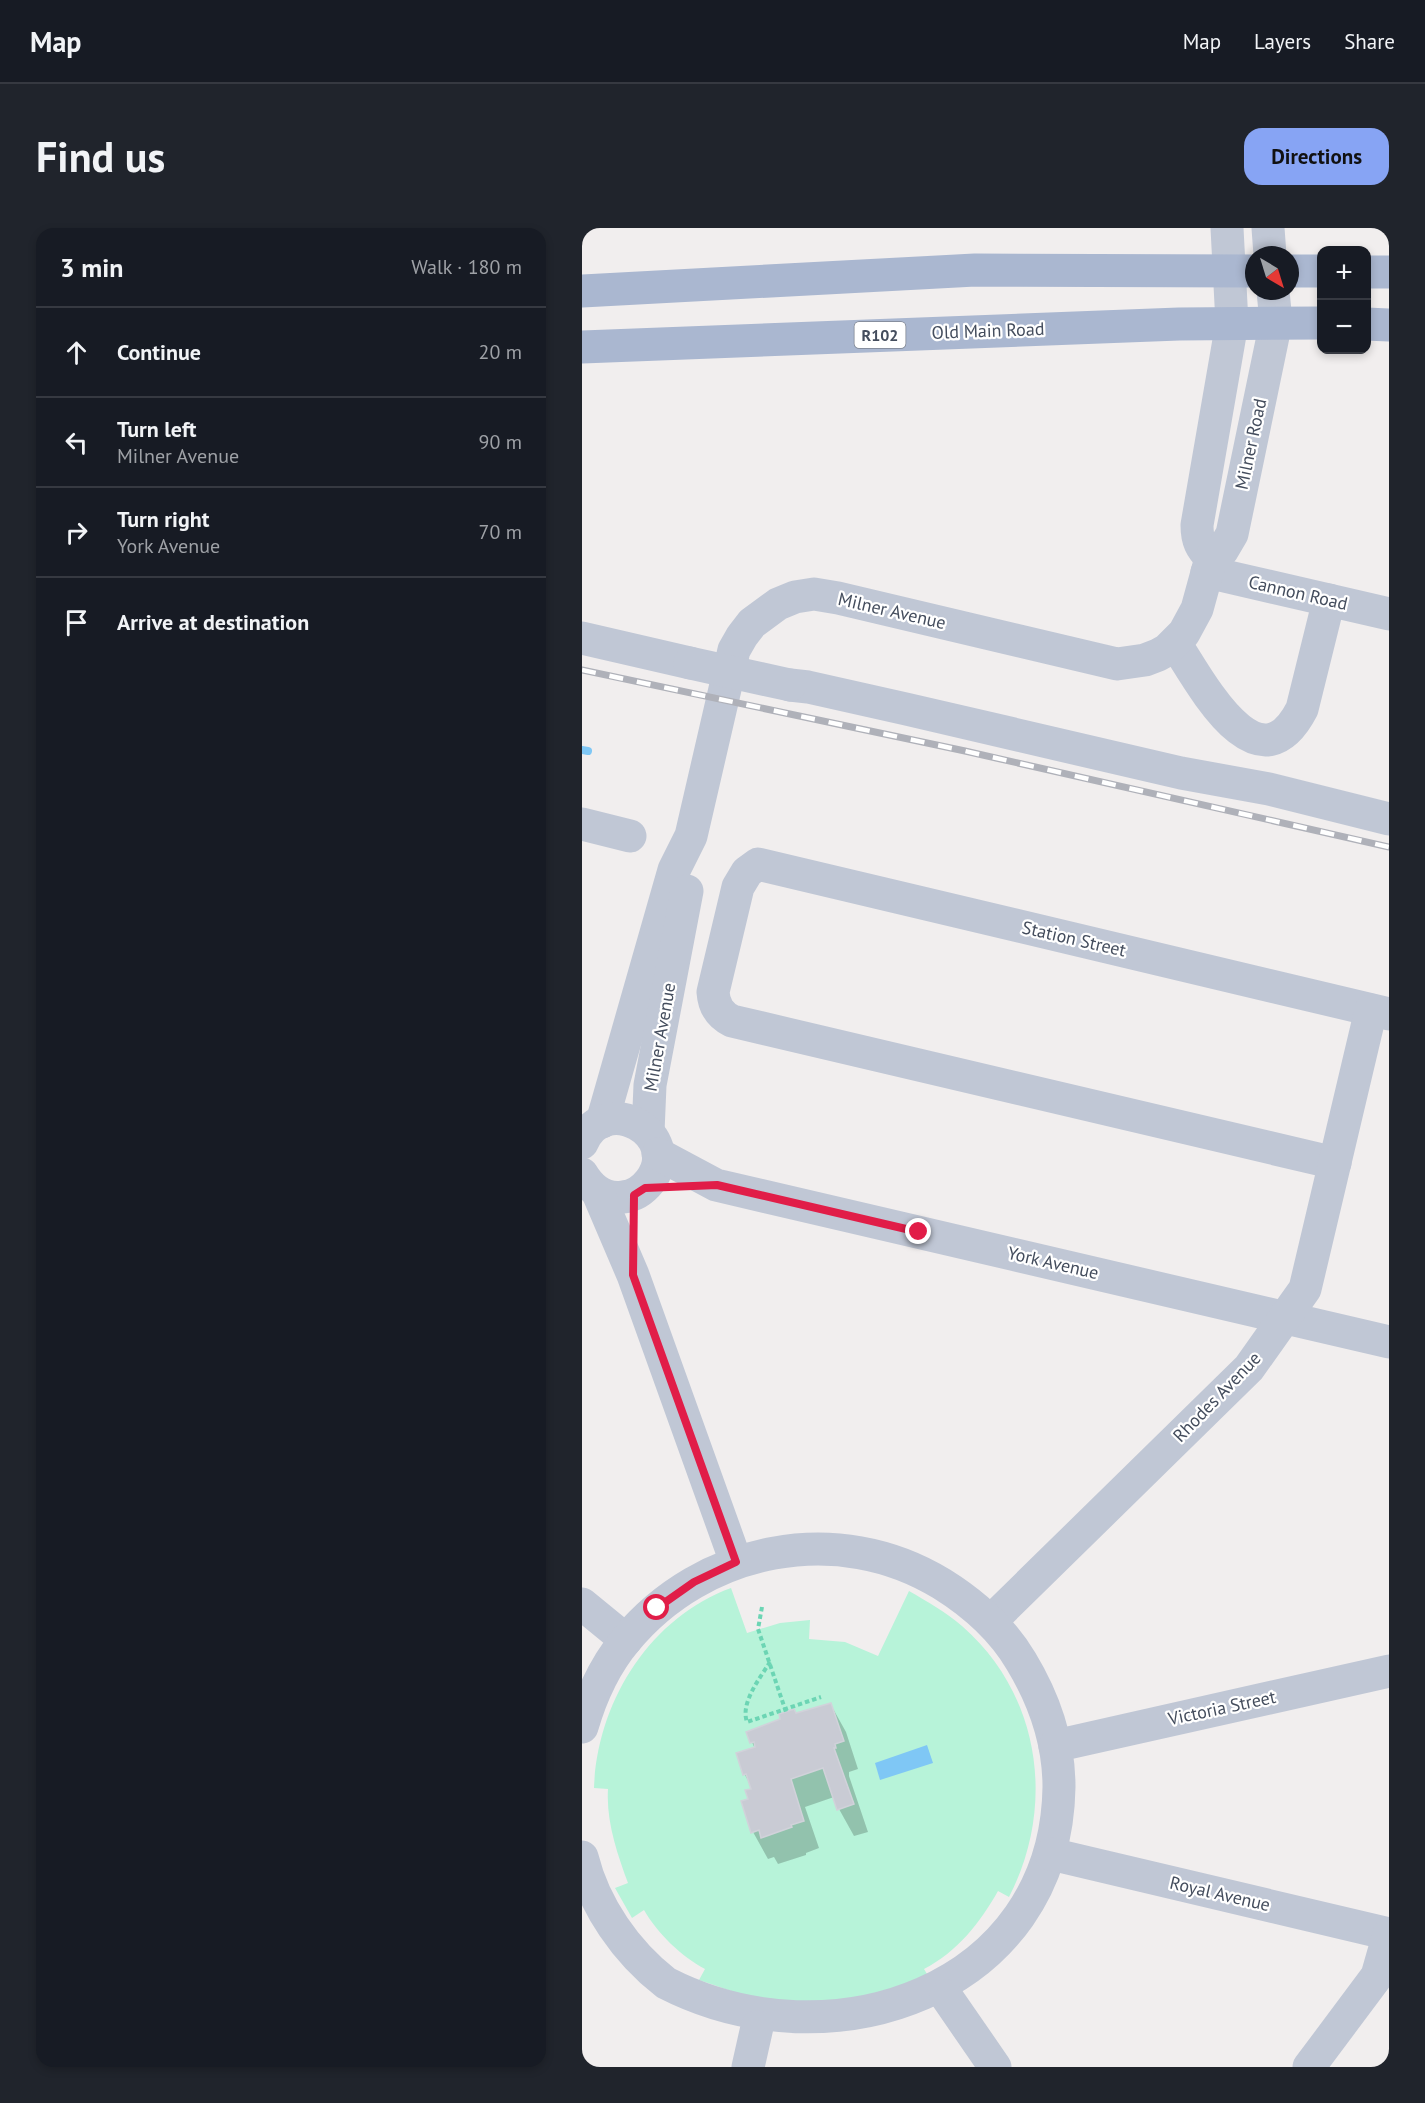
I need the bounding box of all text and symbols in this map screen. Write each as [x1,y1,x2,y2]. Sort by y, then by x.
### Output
text: Map [30,23,81,60]
text: Map [1183,28,1221,55]
text: Layers [1254,28,1311,55]
text: Share [1344,28,1395,55]
button: Directions [1244,128,1389,185]
text: Find us [36,129,165,184]
north arrow [1245,246,1299,300]
map controls [1317,246,1371,354]
button: + [1317,246,1371,300]
text: 3 min [60,251,123,284]
text: Walk · 180 m [411,254,522,280]
button: − [1317,300,1371,354]
street label: Old Main Road [931,317,1045,344]
road number: R102 [854,322,906,348]
icon: ahead [60,336,93,369]
text: Continue [117,338,201,366]
text: 20 m [479,339,522,365]
street label: Milner Road [1230,396,1271,491]
text: Turn left [117,415,197,443]
icon: left [60,426,93,459]
text: 90 m [479,429,522,455]
text: Milner Avenue [117,443,239,469]
text: Turn right [117,505,209,533]
icon: right [60,516,93,549]
text: 70 m [479,519,522,545]
text: York Avenue [117,533,220,559]
street label: Cannon Road [1246,570,1350,615]
street label: Milner Avenue [836,587,948,634]
icon: arrive [60,606,93,639]
text: Arrive at destination [117,608,309,636]
street label: Station Street [1020,915,1128,962]
street label: Milner Avenue [639,981,680,1093]
route end [905,1218,931,1244]
street label: York Avenue [1005,1241,1101,1284]
street label: Rhodes Avenue [1168,1347,1266,1447]
route start [643,1594,669,1620]
street label: Victoria Street [1165,1685,1278,1730]
street label: Royal Avenue [1168,1871,1273,1916]

